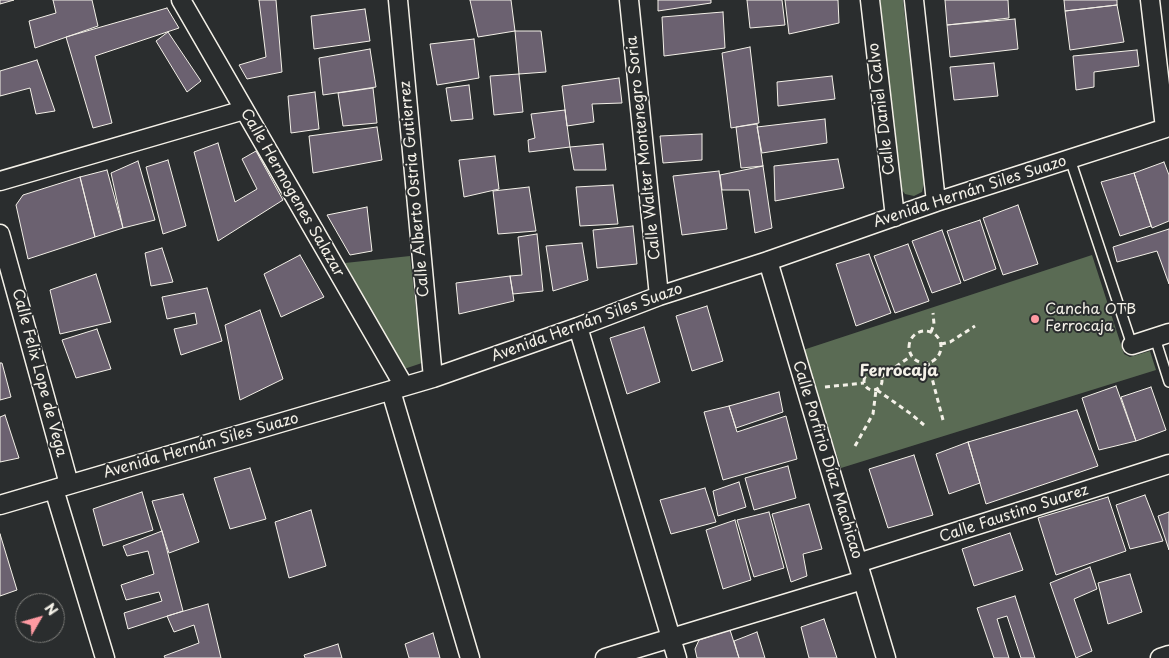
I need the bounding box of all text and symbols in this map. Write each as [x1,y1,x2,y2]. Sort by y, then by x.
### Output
street label: Calle Walter Montenegro Soria [623,35,665,261]
street label: Calle Daniel Calvo [865,42,899,176]
street label: Calle Alberto Ostria Gutierrez [397,80,433,298]
street label: Calle Hermogenes Salazar [236,106,348,280]
street label: Avenida Hernán Siles Suazo [871,152,1069,232]
street label: Avenida Hernán Siles Suazo [489,280,685,366]
street label: Calle Felix Lope de Vega [8,287,70,459]
place label: Cancha OTB Ferrocaja [1045,301,1136,336]
marker: Cancha OTB Ferrocaja [1029,313,1041,325]
street label: Calle Porfirio Díaz Machicao [788,359,866,561]
district label: Ferrocaja [860,362,938,382]
street label: Avenida Hernán Siles Suazo [101,409,301,483]
street label: Calle Faustino Suarez [937,481,1091,547]
north arrow [15,593,65,643]
text: N [40,598,63,620]

